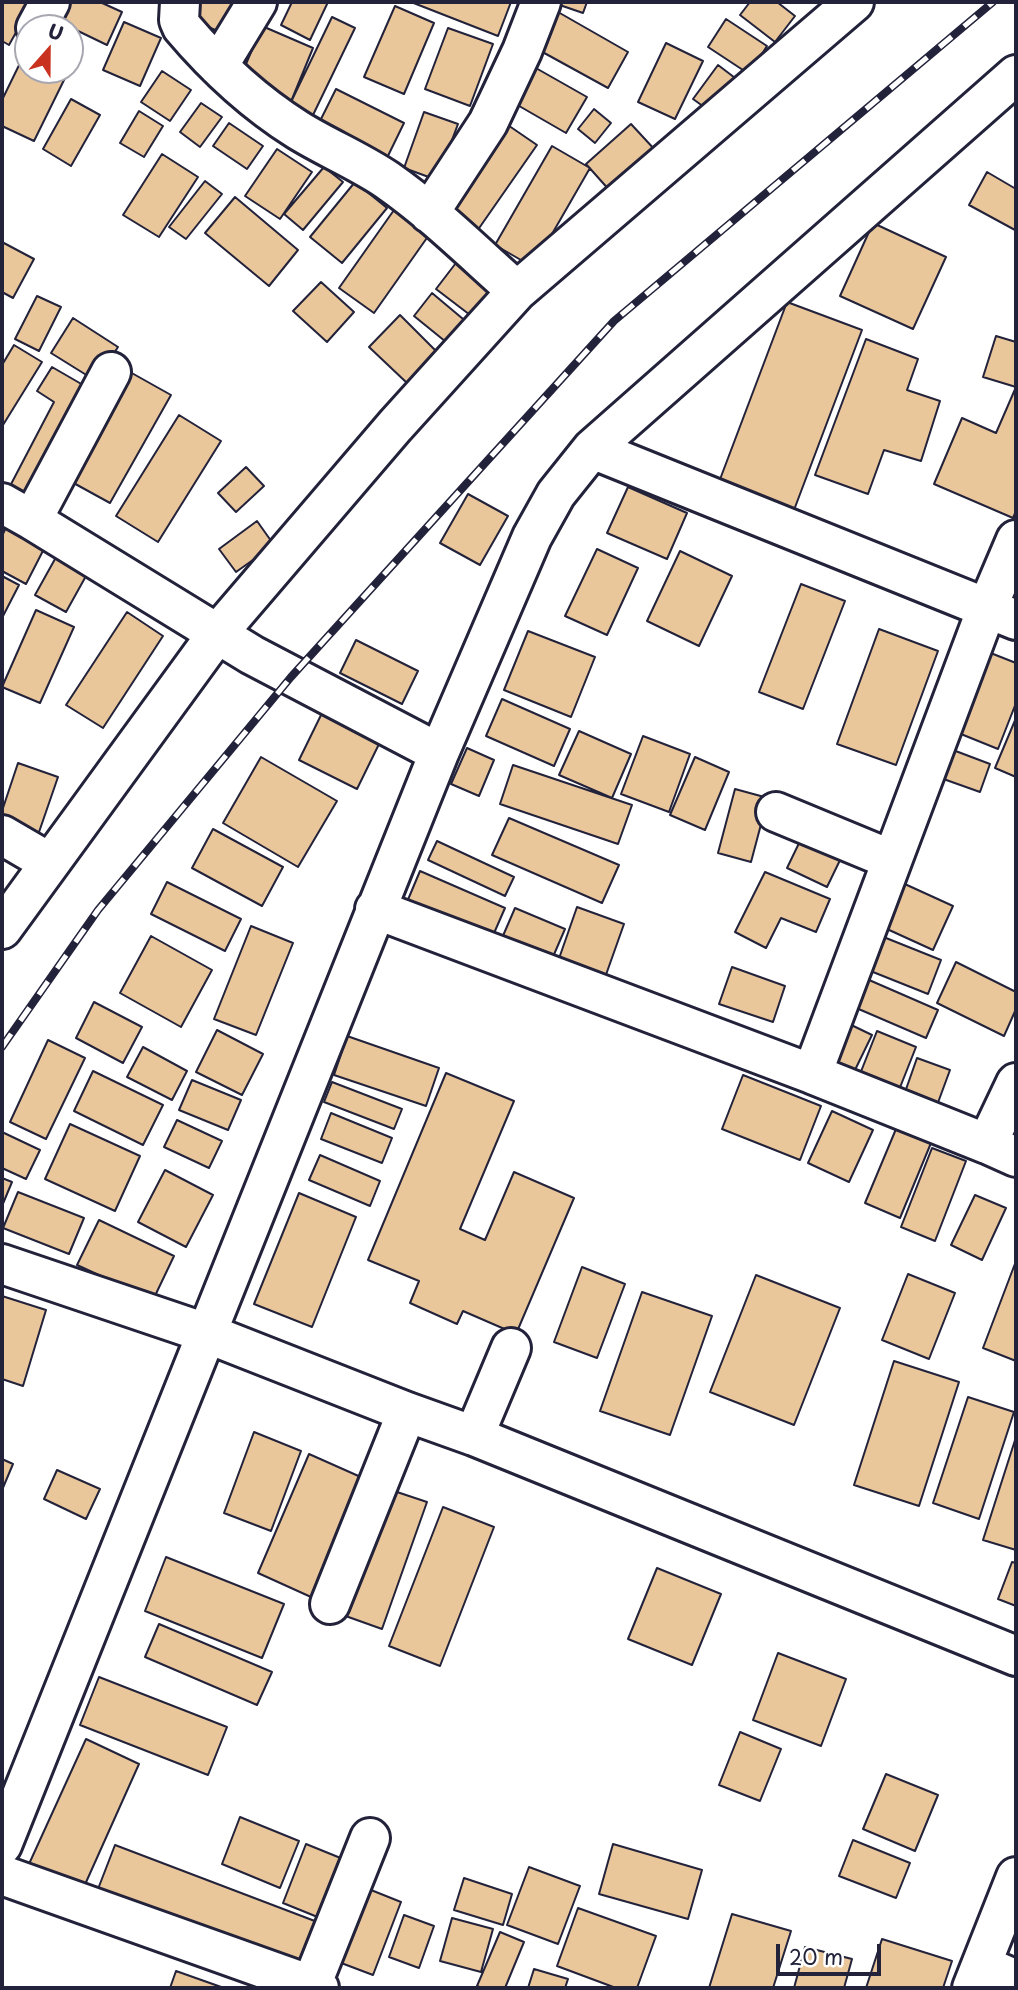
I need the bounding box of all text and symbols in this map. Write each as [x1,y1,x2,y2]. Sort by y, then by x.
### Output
north arrow [14,14,84,84]
text: U [44,16,68,47]
scale bar [780,1930,885,1974]
text: 20 m [789,1940,843,1972]

